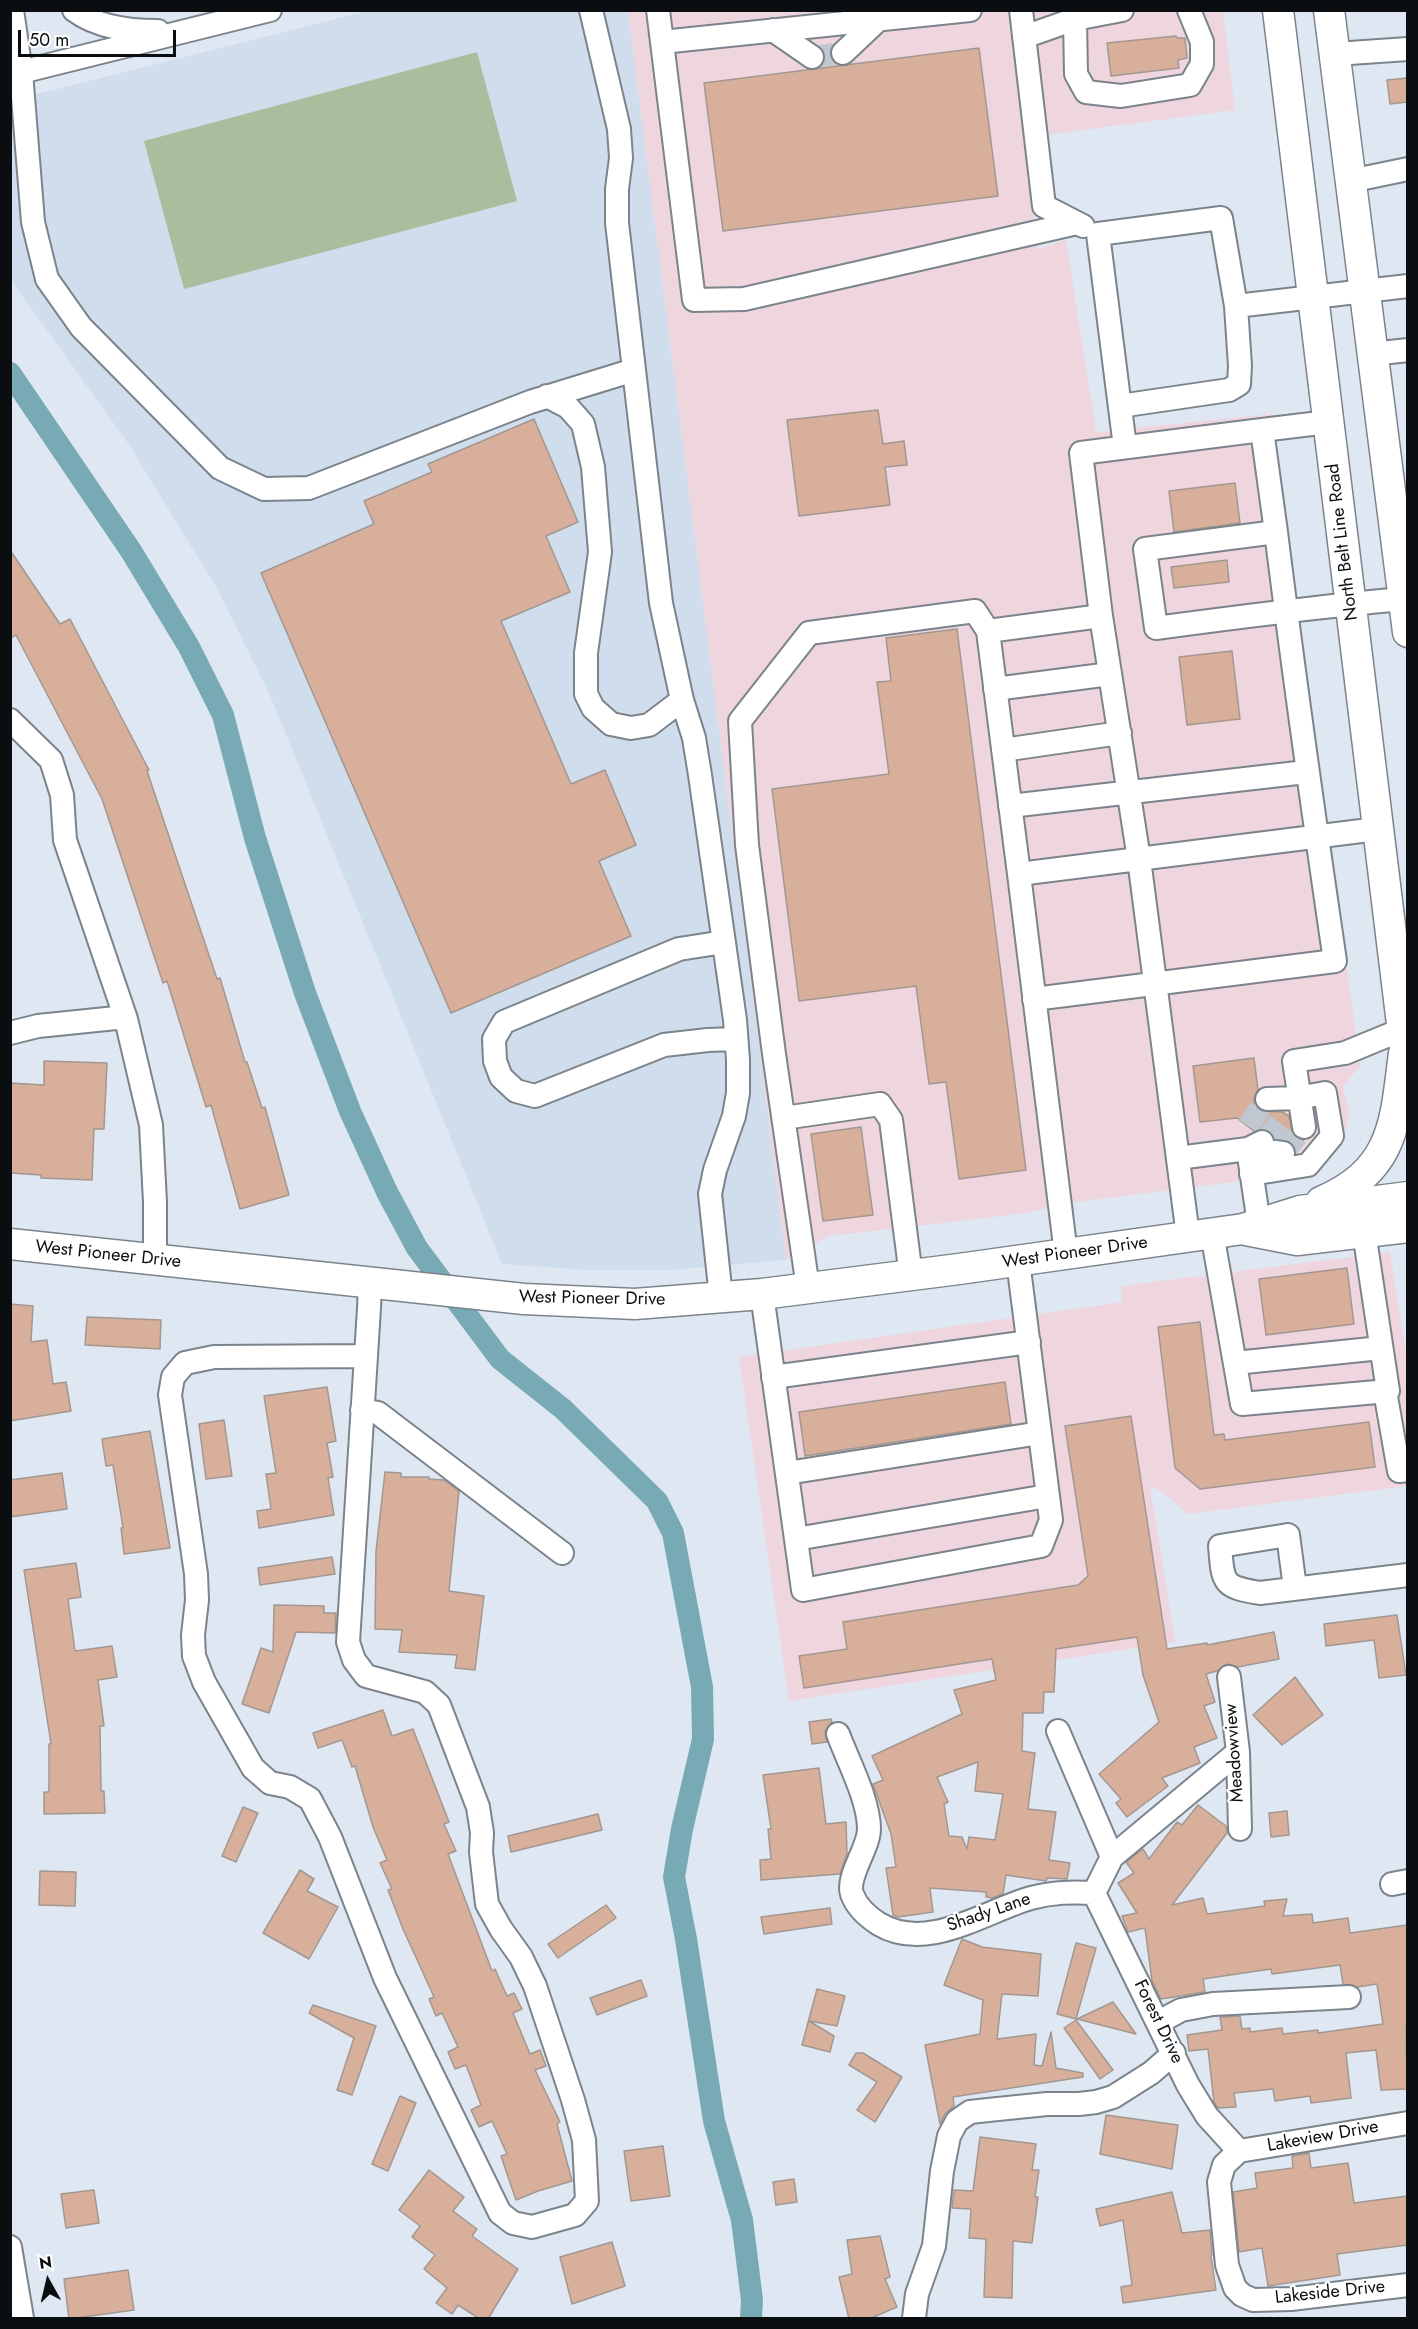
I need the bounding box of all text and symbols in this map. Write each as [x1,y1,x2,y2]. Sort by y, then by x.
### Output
scale bar [21,18,178,56]
text: 50 m [29,27,69,53]
street label: North Belt Line Road [1323,462,1363,622]
street label: West Pioneer Drive [1001,1232,1149,1274]
street label: West Pioneer Drive [34,1237,182,1273]
street label: West Pioneer Drive [519,1287,665,1311]
street label: Meadowview [1221,1703,1249,1803]
street label: Shady Lane [944,1889,1034,1937]
street label: Forest Drive [1128,1977,1188,2067]
street label: Lakeview Drive [1266,2117,1380,2157]
text: N [38,2250,53,2275]
north arrow [18,2251,78,2311]
street label: Lakeside Drive [1274,2276,1386,2310]

